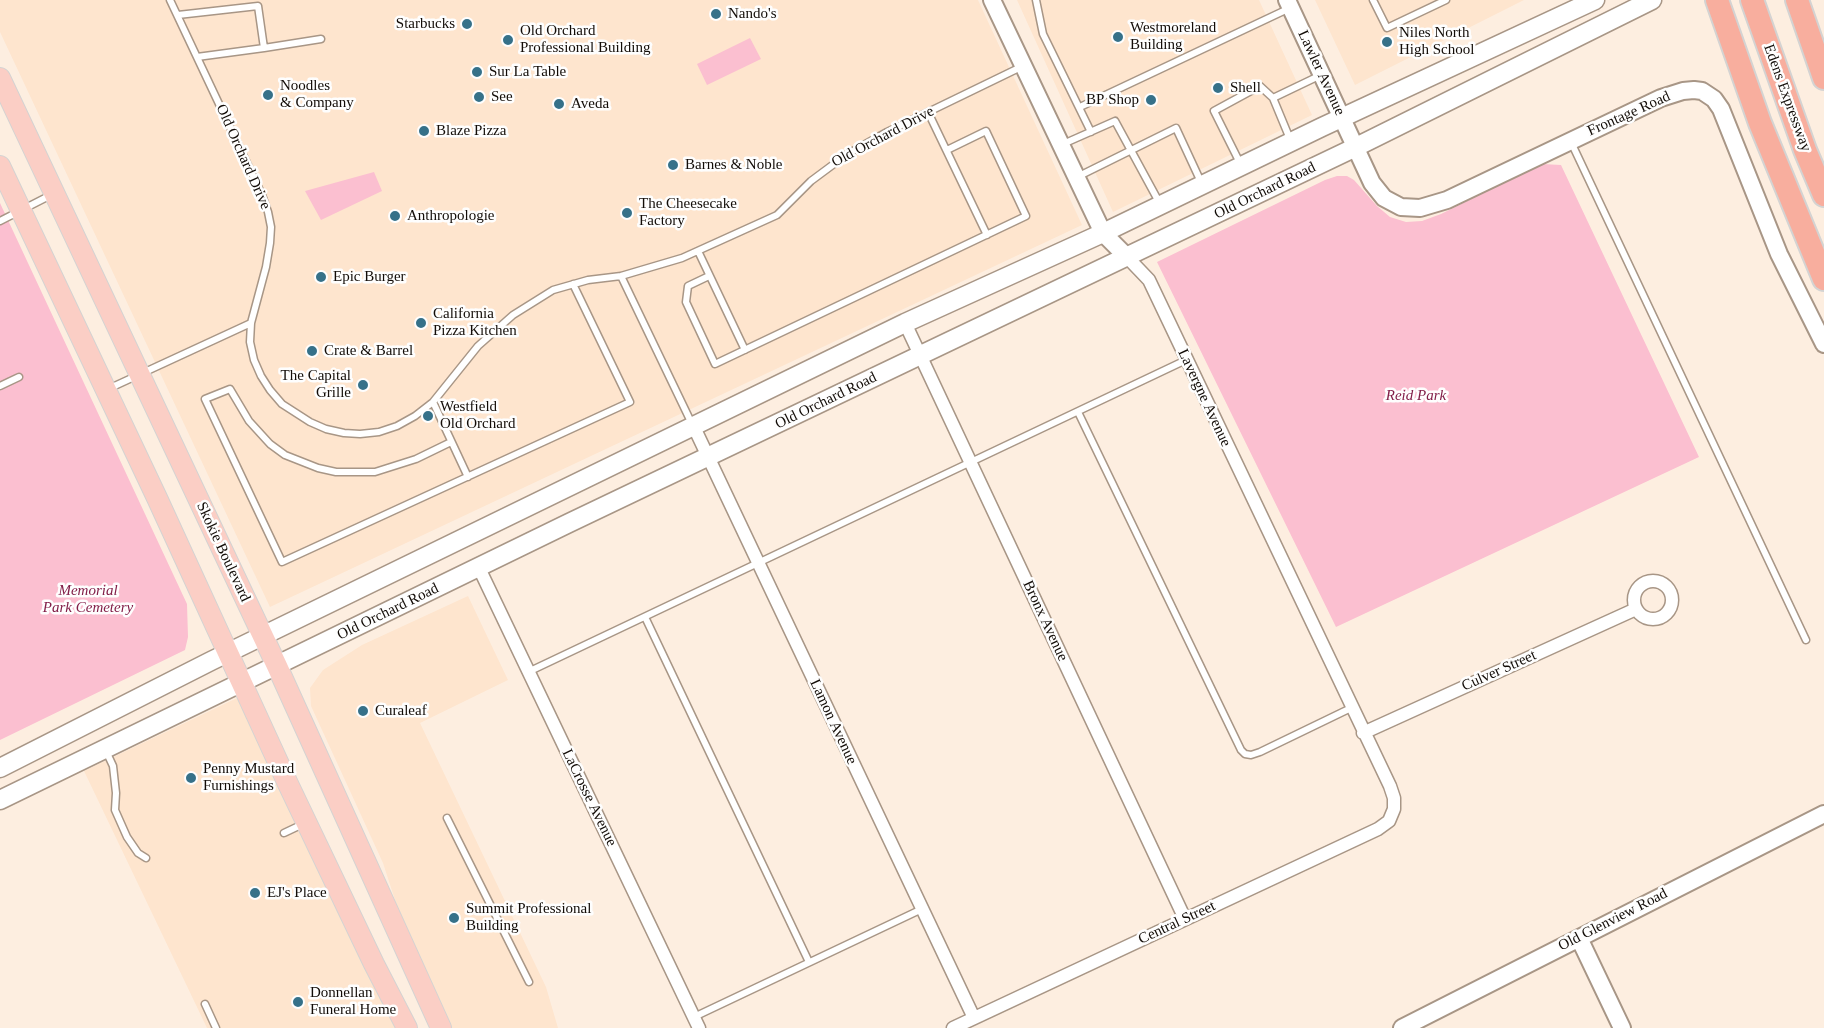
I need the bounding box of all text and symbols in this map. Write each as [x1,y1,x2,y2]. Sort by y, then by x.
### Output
place label: Nando's [728,5,777,23]
marker: Nando's [709,7,723,21]
place label: Starbucks [396,15,455,33]
marker: Starbucks [460,17,474,31]
place label: Westmoreland Building [1130,19,1216,54]
place label: Old Orchard Professional Building [520,22,650,57]
place label: Niles North High School [1399,24,1474,59]
street label: Lawler Avenue [1293,28,1349,118]
marker: Westmoreland Building [1111,30,1125,44]
marker: Old Orchard Professional Building [501,33,515,47]
marker: Niles North High School [1380,35,1394,49]
street label: Edens Expressway [1759,42,1815,154]
place label: Sur La Table [489,63,566,81]
marker: Sur La Table [470,65,484,79]
place label: Noodles & Company [280,77,354,112]
place label: Shell [1230,79,1261,97]
marker: Shell [1211,81,1225,95]
marker: Noodles & Company [261,88,275,102]
place label: See [491,88,513,106]
street label: Frontage Road [1585,88,1673,140]
marker: See [472,90,486,104]
place label: BP Shop [1086,91,1139,109]
marker: BP Shop [1144,93,1158,107]
place label: Aveda [571,95,609,113]
marker: Aveda [552,97,566,111]
street label: Old Orchard Drive [212,102,274,212]
street label: Old Orchard Drive [829,102,937,172]
place label: Blaze Pizza [436,122,506,140]
marker: Blaze Pizza [417,124,431,138]
place label: Barnes & Noble [685,156,782,174]
marker: Barnes & Noble [666,158,680,172]
street label: Old Orchard Road [1211,159,1319,223]
place label: The Cheesecake Factory [639,195,737,230]
marker: The Cheesecake Factory [620,206,634,220]
place label: Anthropologie [407,207,494,225]
marker: Anthropologie [388,209,402,223]
place label: Epic Burger [333,268,406,286]
marker: Epic Burger [314,270,328,284]
place label: California Pizza Kitchen [433,305,517,340]
marker: California Pizza Kitchen [414,316,428,330]
place label: Crate & Barrel [324,342,413,360]
marker: Crate & Barrel [305,344,319,358]
street label: Lavergne Avenue [1174,346,1234,450]
place label: The Capital Grille [281,367,351,402]
street label: Old Orchard Road [772,369,880,433]
marker: The Capital Grille [356,378,370,392]
park label: Reid Park [1386,387,1446,405]
place label: Westfield Old Orchard [440,398,515,433]
marker: Westfield Old Orchard [421,409,435,423]
street label: Skokie Boulevard [192,499,254,605]
street label: Bronx Avenue [1019,578,1071,664]
street label: Old Orchard Road [334,580,442,644]
park label: Memorial Park Cemetery [43,582,133,617]
street label: Culver Street [1459,647,1539,695]
street label: Lamon Avenue [805,677,861,767]
place label: Curaleaf [375,702,427,720]
marker: Curaleaf [356,704,370,718]
street label: LaCrosse Avenue [558,746,620,850]
place label: Penny Mustard Furnishings [203,760,294,795]
marker: Penny Mustard Furnishings [184,771,198,785]
place label: EJ's Place [267,884,327,902]
street label: Old Glenview Road [1555,885,1671,955]
marker: EJ's Place [248,886,262,900]
street label: Central Street [1136,897,1218,949]
place label: Summit Professional Building [466,900,591,935]
marker: Summit Professional Building [447,911,461,925]
place label: Donnellan Funeral Home [310,984,396,1019]
marker: Donnellan Funeral Home [291,995,305,1009]

